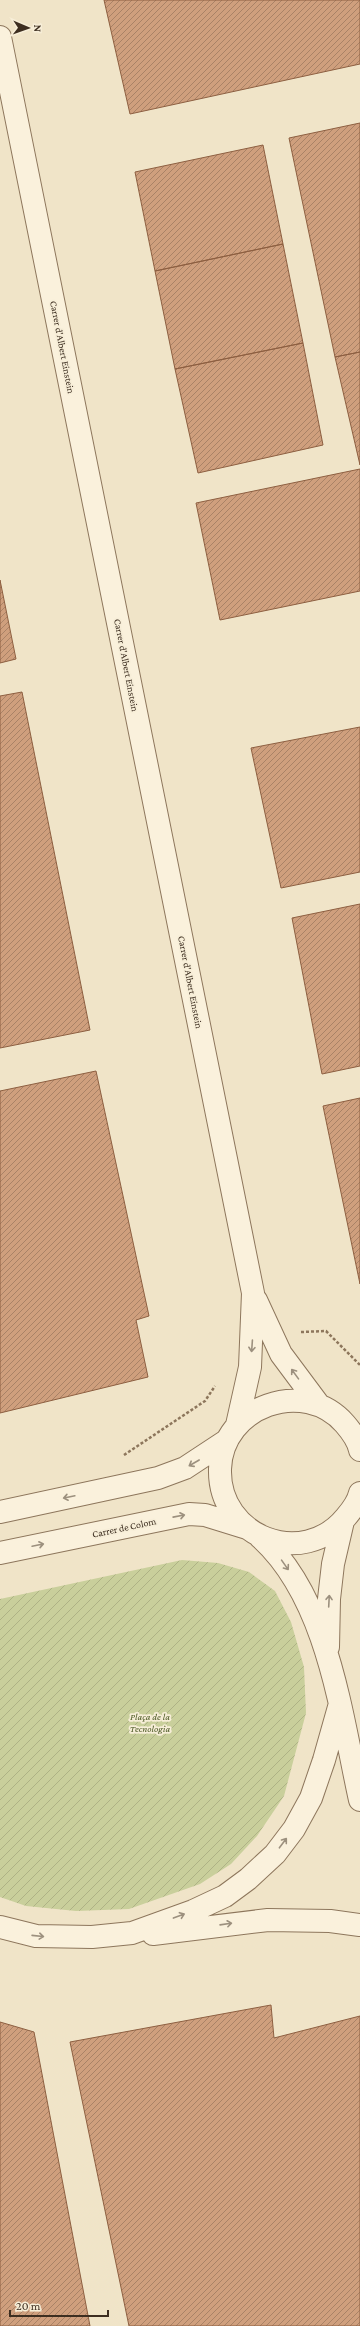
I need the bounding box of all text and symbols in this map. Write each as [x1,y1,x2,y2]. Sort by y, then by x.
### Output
north arrow [8,8,48,48]
text: N [32,24,44,33]
street label: Carrer d'Albert Einstein [48,300,77,395]
street label: Carrer d'Albert Einstein [112,618,141,713]
street label: Carrer d'Albert Einstein [176,935,205,1030]
one-way arrow [248,1339,255,1352]
one-way arrow [291,1369,299,1380]
one-way arrow [188,1459,200,1467]
one-way arrow [63,1494,76,1502]
one-way arrow [172,1512,185,1520]
street label: Carrer de Colom [91,1515,157,1540]
one-way arrow [31,1541,44,1549]
one-way arrow [281,1559,289,1570]
one-way arrow [326,1595,333,1608]
park label: Plaça de la Tecnologia [130,1711,170,1734]
one-way arrow [279,1837,288,1848]
one-way arrow [172,1912,184,1920]
one-way arrow [219,1920,232,1928]
one-way arrow [31,1932,44,1939]
scale bar [10,2292,108,2318]
text: 20 m [16,2299,41,2313]

